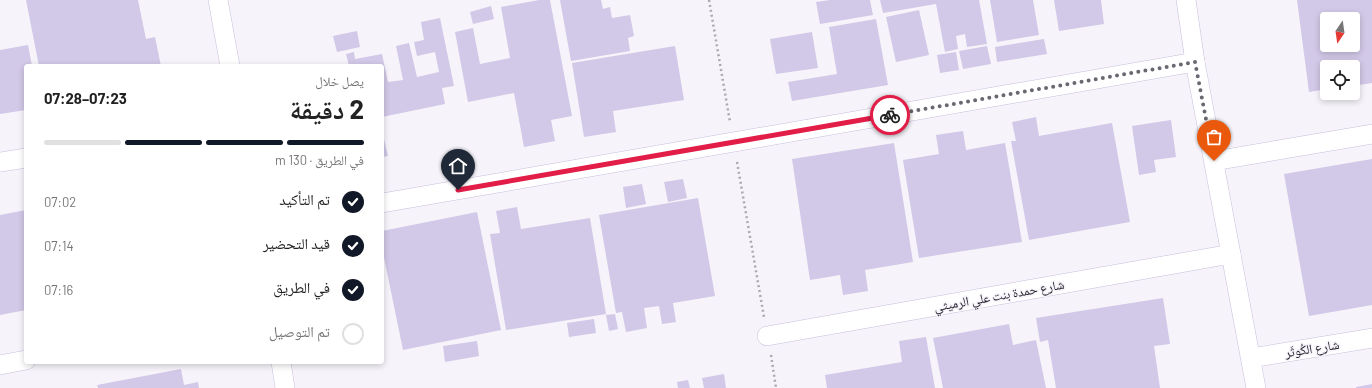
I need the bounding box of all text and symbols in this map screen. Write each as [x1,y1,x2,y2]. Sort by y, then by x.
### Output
north arrow [1320,12,1360,52]
map controls [1320,12,1360,100]
button: locate [1320,60,1360,100]
text: يصل خلال [315,73,364,89]
text: 07:23–07:28 [44,89,127,107]
text: 2 دقيقة [290,93,364,124]
courier [870,95,910,135]
icon: bike [879,104,901,126]
pin [1197,120,1231,161]
icon: bag [1203,126,1225,148]
pin [441,149,475,190]
text: في الطريق · 130 m [275,152,364,168]
icon: home [447,155,469,177]
text: تم التأكيد [279,190,330,208]
icon: check [342,191,364,213]
text: 07:02 [44,194,76,210]
text: قيد التحضير [263,234,330,252]
icon: check [342,235,364,257]
text: 07:14 [44,238,74,254]
street label: شارع حمدة بنت علي الرميثي [933,276,1066,318]
text: في الطريق [273,278,330,296]
icon: check [342,279,364,301]
text: 07:16 [44,282,73,298]
text: تم التوصيل [269,322,330,340]
street label: شارع الكُوثَر [1283,336,1341,362]

